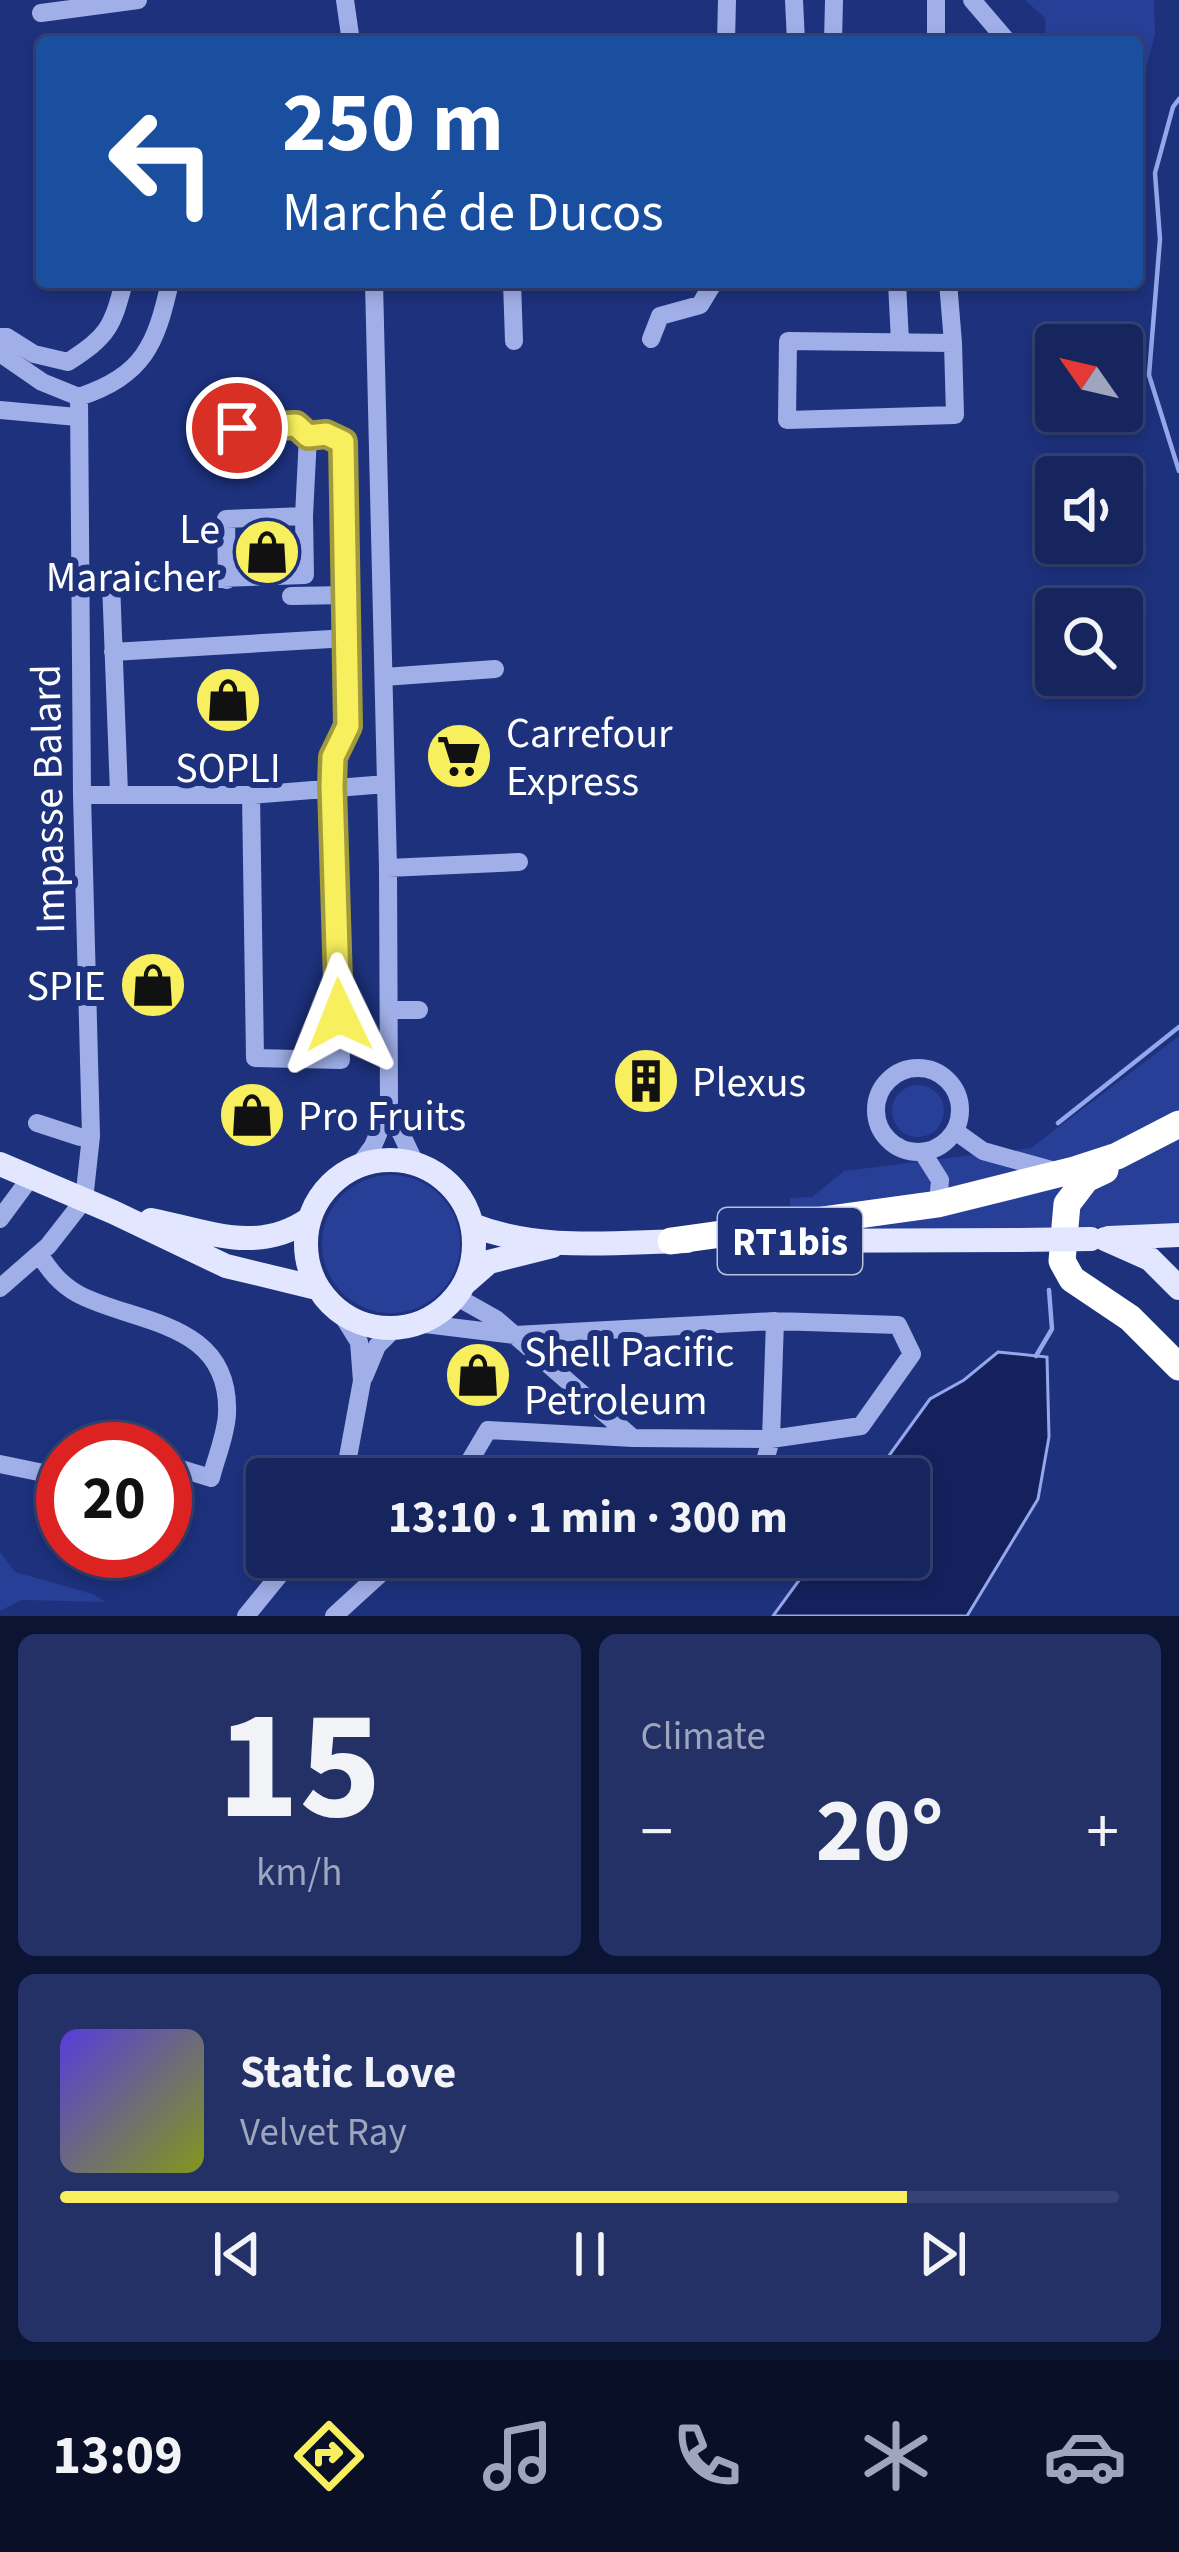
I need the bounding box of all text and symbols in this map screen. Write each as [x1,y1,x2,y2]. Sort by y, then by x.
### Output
text: 250 m [282,64,504,184]
icon: left [84,84,240,240]
text: Marché de Ducos [282,175,664,252]
north arrow [1035,324,1143,432]
map controls [1035,324,1143,696]
pin [186,377,288,479]
icon: arrive [204,395,270,461]
button: sound [1035,456,1143,564]
place label: Le Maraicher [46,500,220,608]
shop icon: Le Maraicher [232,517,302,587]
button: search [1035,588,1143,696]
street label: Impasse Balard [17,664,81,934]
shop icon: SOPLI [193,665,263,735]
place label: Carrefour Express [506,704,673,812]
supermarket icon: Carrefour Express [424,721,494,791]
place label: SOPLI [175,739,281,799]
shop icon: SPIE [118,950,188,1020]
position arrow [276,952,402,1078]
place label: SPIE [27,957,106,1017]
building icon: Plexus [611,1046,681,1116]
place label: Plexus [692,1053,806,1113]
shop icon: Pro Fruits [217,1080,287,1150]
place label: Pro Fruits [298,1087,466,1147]
road number: RT1bis [718,1208,862,1274]
place label: Shell Pacific Petroleum [524,1323,734,1431]
shop icon: Shell Pacific Petroleum [443,1340,513,1410]
speed limit sign: 20 [36,1422,192,1578]
text: 13:10 · 1 min · 300 m [388,1486,788,1550]
text: 15 [217,1656,382,1878]
text: Climate [641,1709,766,1765]
text: 20° [816,1768,944,1896]
text: − [641,1785,673,1879]
text: + [1086,1785,1119,1879]
text: km/h [256,1845,343,1901]
text: Static Love [240,2041,456,2105]
text: Velvet Ray [240,2105,407,2161]
icon: previous [204,2221,270,2287]
icon: pause [557,2221,623,2287]
icon: next [910,2221,976,2287]
icon: directions [287,2414,371,2498]
icon: music [476,2414,560,2498]
icon: phone [665,2414,749,2498]
icon: climate [854,2414,938,2498]
icon: car [1043,2414,1127,2498]
text: 13:09 [52,2418,183,2495]

